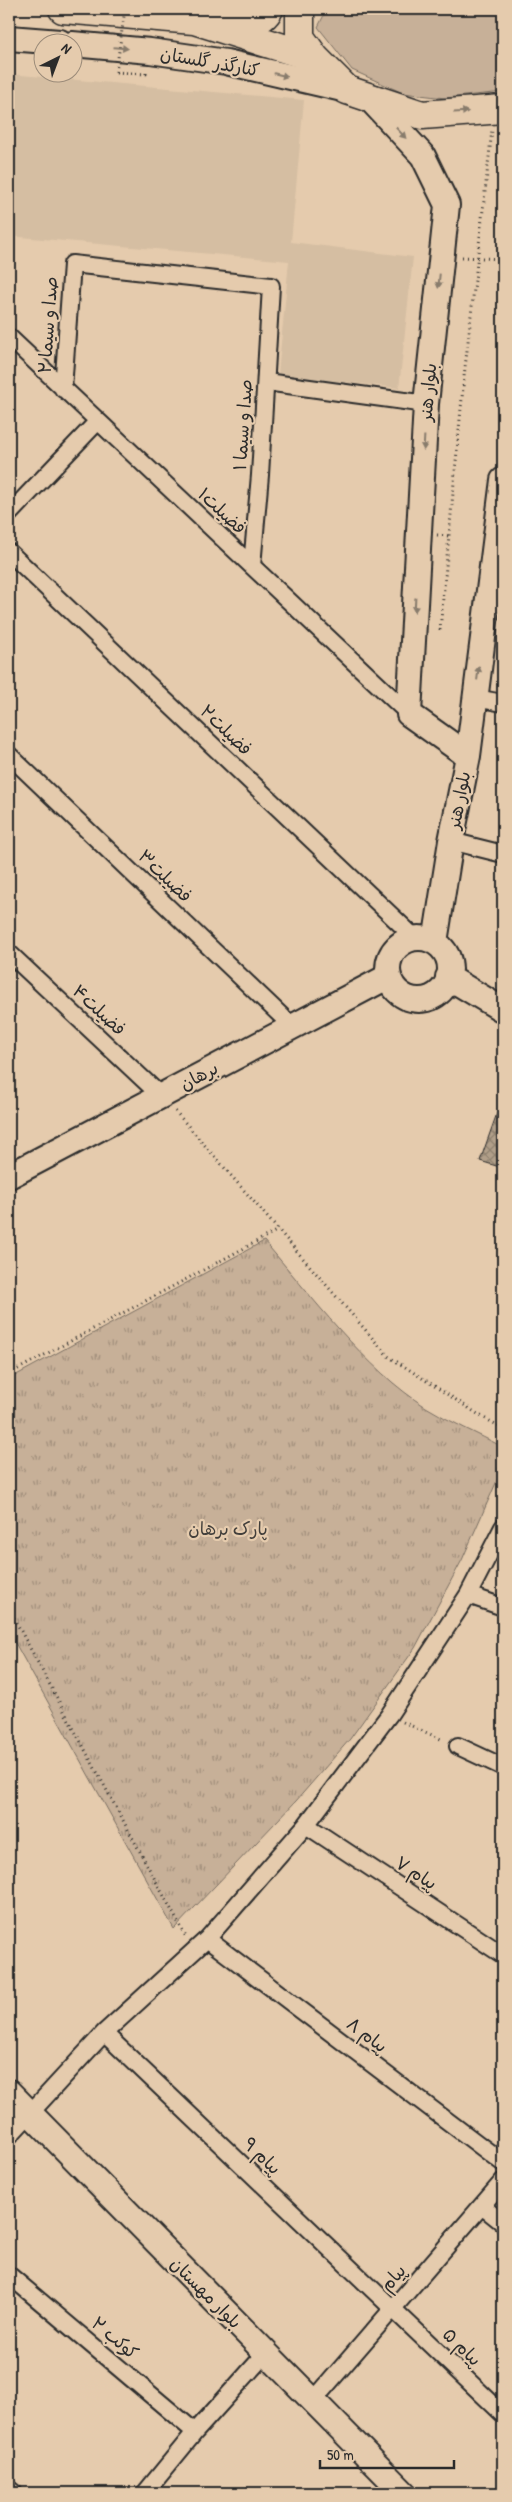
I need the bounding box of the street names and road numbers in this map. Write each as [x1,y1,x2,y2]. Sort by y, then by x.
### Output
street label: کنارگذر گلستان [158,40,262,83]
street label: صدا و سیما ۲ [32,276,63,374]
street label: بلوار هنر [412,362,442,424]
street label: صدا و سیما ۱ [227,378,258,472]
street label: فضیلت۱ [193,482,252,540]
street label: فضیلت۲ [195,699,258,761]
street label: بلوار هنر [440,769,476,833]
street label: فضیلت۳ [133,844,198,908]
street label: فضیلت۴ [67,978,132,1041]
street label: برهان [175,1055,222,1096]
street label: پیام ۷ [389,1850,442,1897]
street label: پیام ۸ [340,2011,393,2060]
street label: پیام ۹ [236,2131,287,2181]
street label: بلوار مهستان [165,2251,248,2334]
street label: پیام [374,2259,413,2298]
street label: کوکب ۲ [86,2311,144,2365]
street label: پیام ۵ [436,2322,487,2373]

